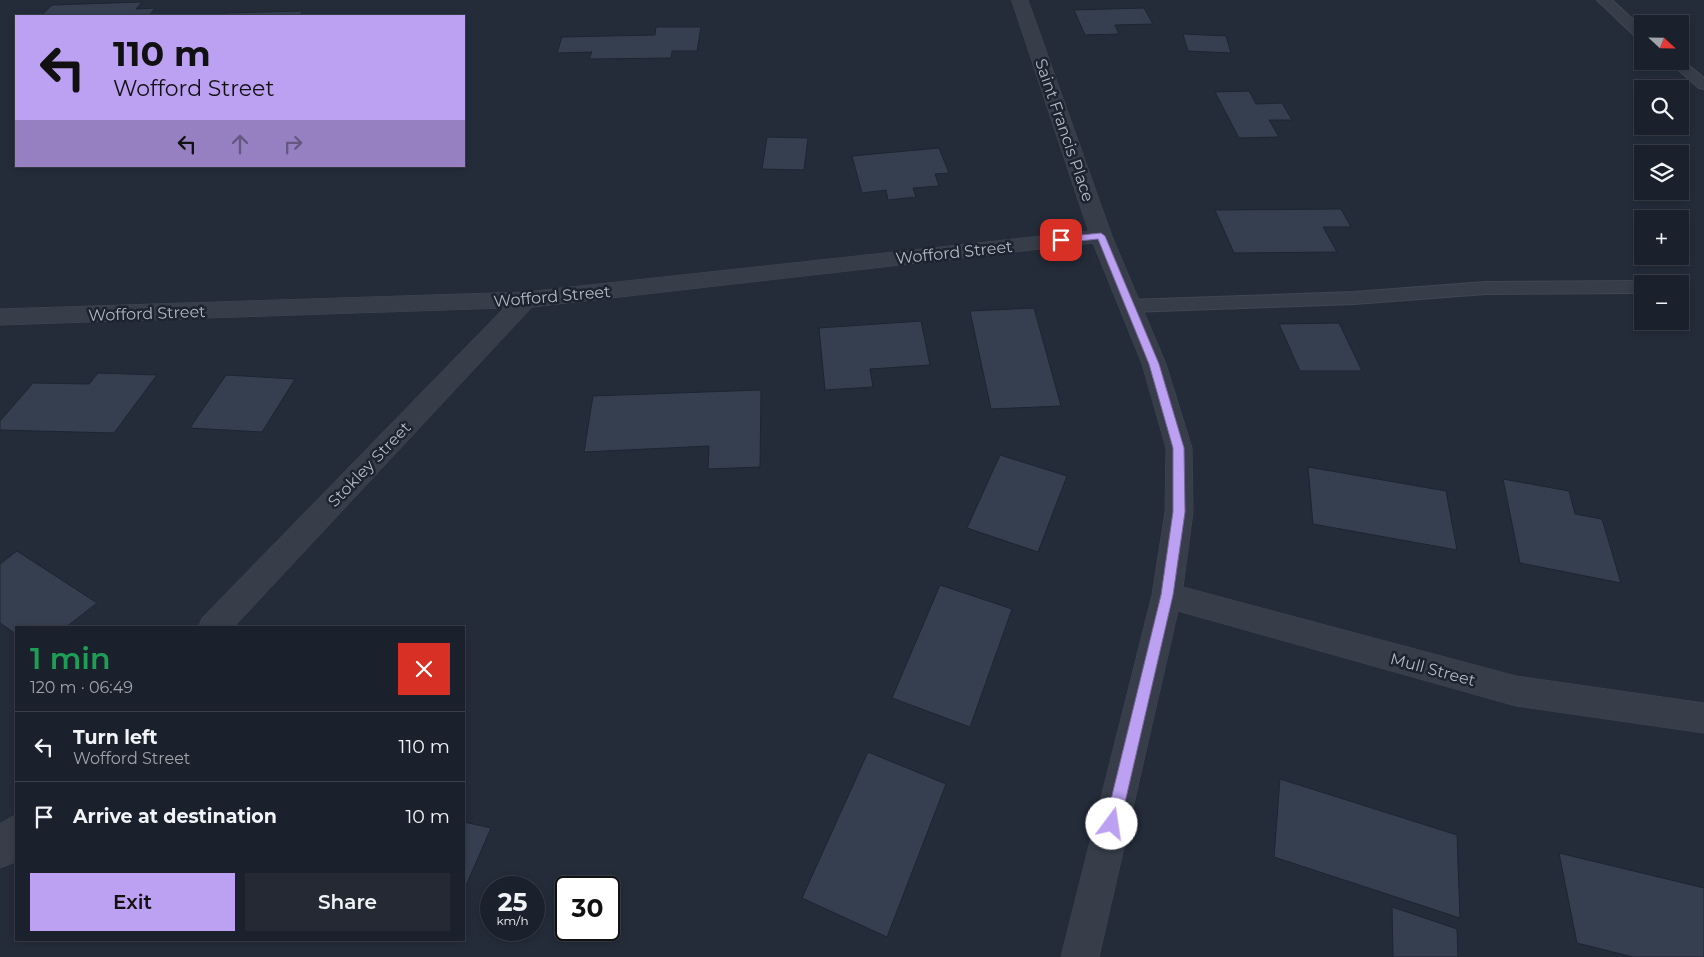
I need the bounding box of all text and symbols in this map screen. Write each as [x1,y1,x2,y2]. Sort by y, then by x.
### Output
north arrow [1634,15,1689,70]
map controls [1634,15,1689,330]
text: 110 m [113,32,211,75]
icon: left [30,35,95,100]
street label: Saint Francis Place [1031,56,1098,204]
text: Wofford Street [113,75,274,102]
button: search [1634,80,1689,135]
icon: left [173,130,201,158]
icon: ahead [226,130,254,158]
icon: right [279,130,307,158]
button: layers [1634,145,1689,200]
button: + [1634,210,1689,265]
pin [1040,219,1082,261]
icon: arrive [1047,226,1075,254]
street label: Wofford Street [895,237,1014,268]
button: − [1634,275,1689,330]
street label: Wofford Street [493,282,612,311]
street label: Wofford Street [88,302,206,325]
street label: Stokley Street [324,418,415,511]
text: 1 min [30,640,111,677]
button: close [398,643,450,695]
street label: Mull Street [1388,649,1478,690]
text: 120 m · 06:49 [30,678,133,697]
text: Turn left [73,726,158,749]
icon: left [30,733,58,761]
text: 110 m [399,735,450,758]
text: Wofford Street [73,749,190,768]
position arrow [1085,797,1137,849]
icon: arrive [30,803,58,831]
text: Arrive at destination [73,805,277,828]
text: 10 m [405,805,450,828]
button: Exit [30,873,235,931]
button: Share [245,873,450,931]
speed limit sign: 30 [555,876,620,941]
text: 25 [498,887,527,917]
text: km/h [496,913,529,928]

